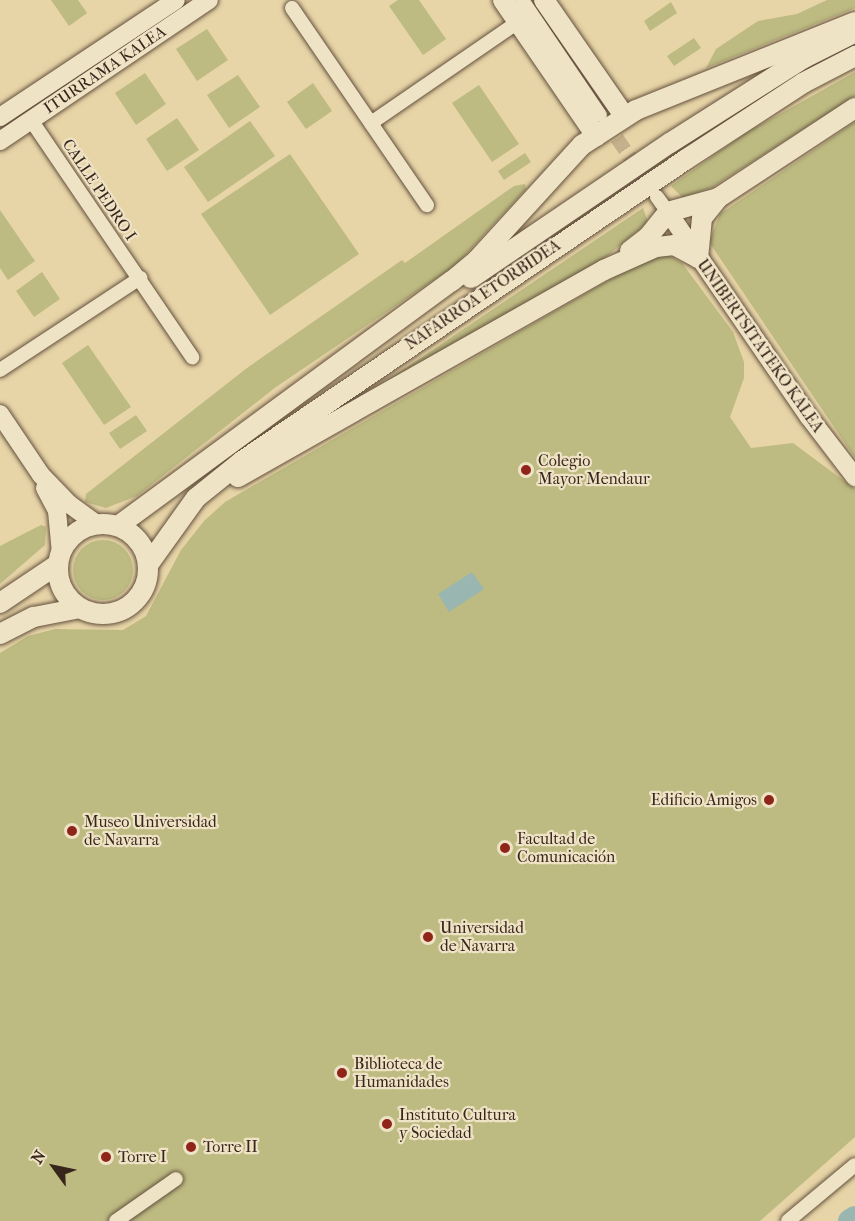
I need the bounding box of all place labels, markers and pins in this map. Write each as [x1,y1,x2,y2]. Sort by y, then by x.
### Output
place label: Colegio Mayor Mendaur [538,451,650,489]
marker: Colegio Mayor Mendaur [519,463,533,477]
place label: Edificio Amigos [651,790,757,810]
marker: Edificio Amigos [762,793,776,807]
place label: Museo Universidad de Navarra [84,812,217,850]
marker: Museo Universidad de Navarra [65,824,79,838]
place label: Facultad de Comunicación [517,829,615,867]
marker: Facultad de Comunicación [498,841,512,855]
place label: Universidad de Navarra [440,918,524,956]
marker: Universidad de Navarra [421,930,435,944]
place label: Biblioteca de Humanidades [354,1054,449,1092]
marker: Biblioteca de Humanidades [335,1066,349,1080]
place label: Instituto Cultura y Sociedad [399,1105,516,1143]
marker: Instituto Cultura y Sociedad [380,1117,394,1131]
place label: Torre II [203,1137,258,1157]
marker: Torre II [184,1140,198,1154]
place label: Torre I [118,1147,166,1167]
marker: Torre I [99,1150,113,1164]

